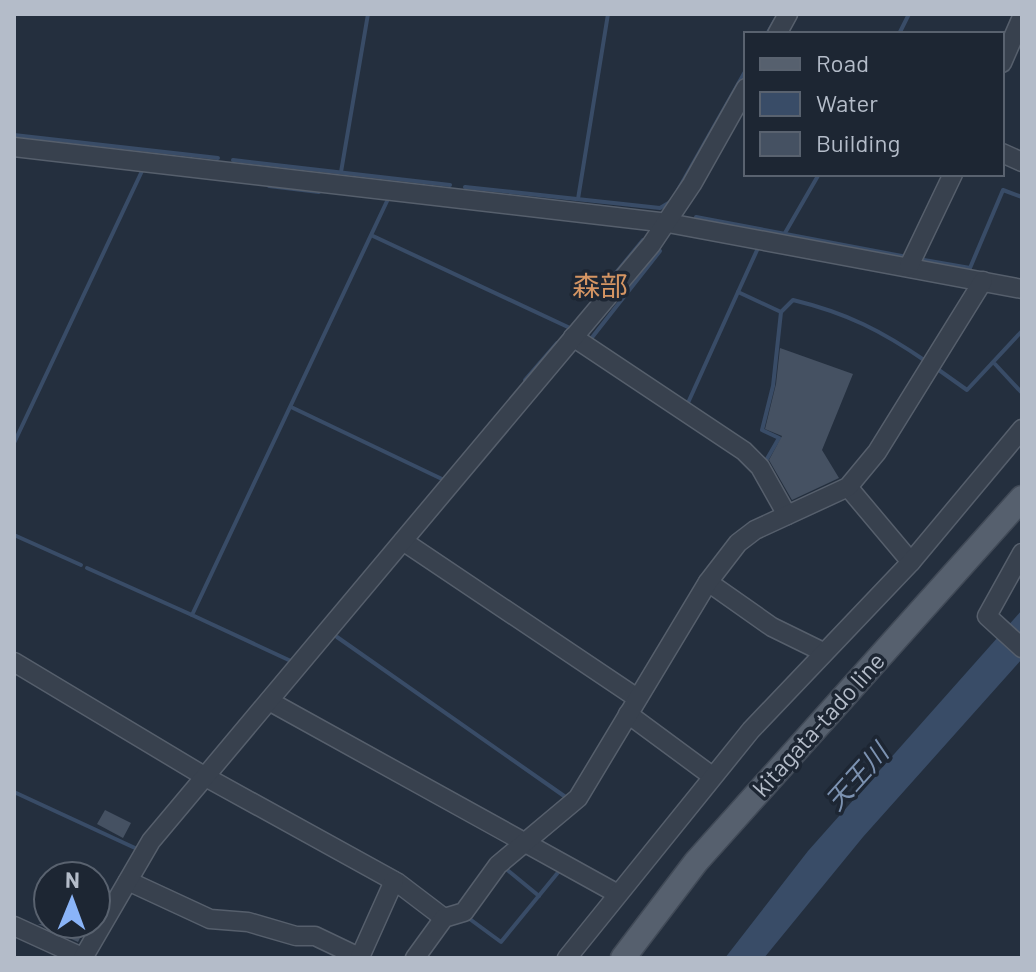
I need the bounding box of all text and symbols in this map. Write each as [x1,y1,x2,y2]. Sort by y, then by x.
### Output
legend [744,32,1004,176]
text: Road [816,48,869,77]
text: Water [816,88,878,117]
text: Building [816,128,900,157]
district label: 森部 [572,268,628,302]
street label: kitagata-tado line [746,646,890,802]
water label: 天王川 [818,734,896,815]
north arrow [32,860,112,940]
text: N [65,866,80,892]

